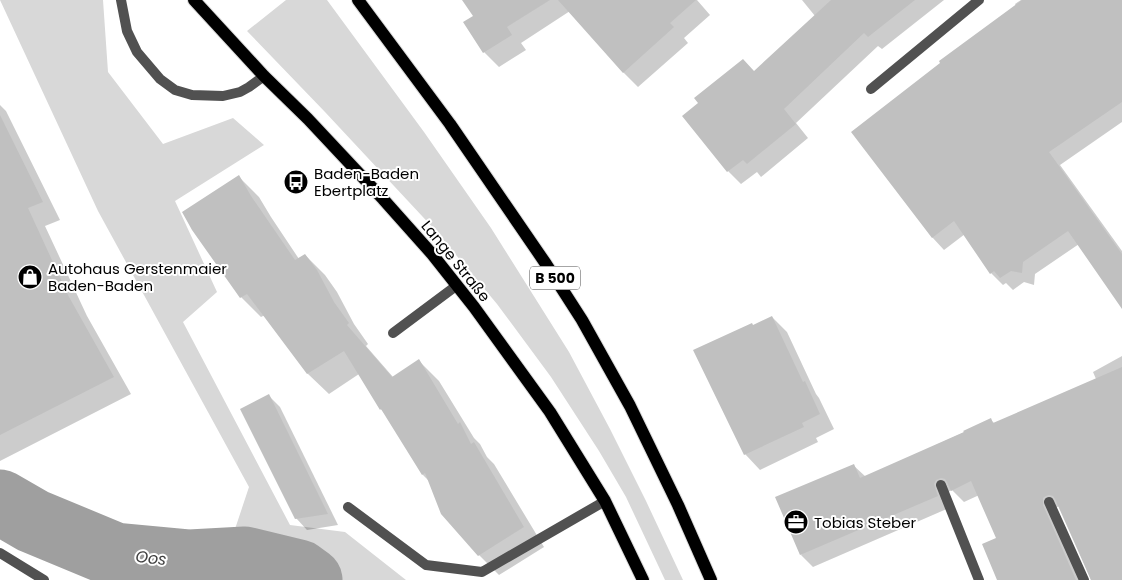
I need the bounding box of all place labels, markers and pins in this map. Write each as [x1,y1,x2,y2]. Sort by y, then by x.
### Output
place label: Baden-Baden Ebertplatz [314,163,419,201]
bus stop icon: Baden-Baden Ebertplatz [283,169,309,195]
place label: Autohaus Gerstenmaier Baden-Baden [48,258,227,296]
shop icon: Autohaus Gerstenmaier Baden-Baden [17,264,43,290]
office icon: Tobias Steber [783,509,809,535]
place label: Tobias Steber [814,512,917,533]

